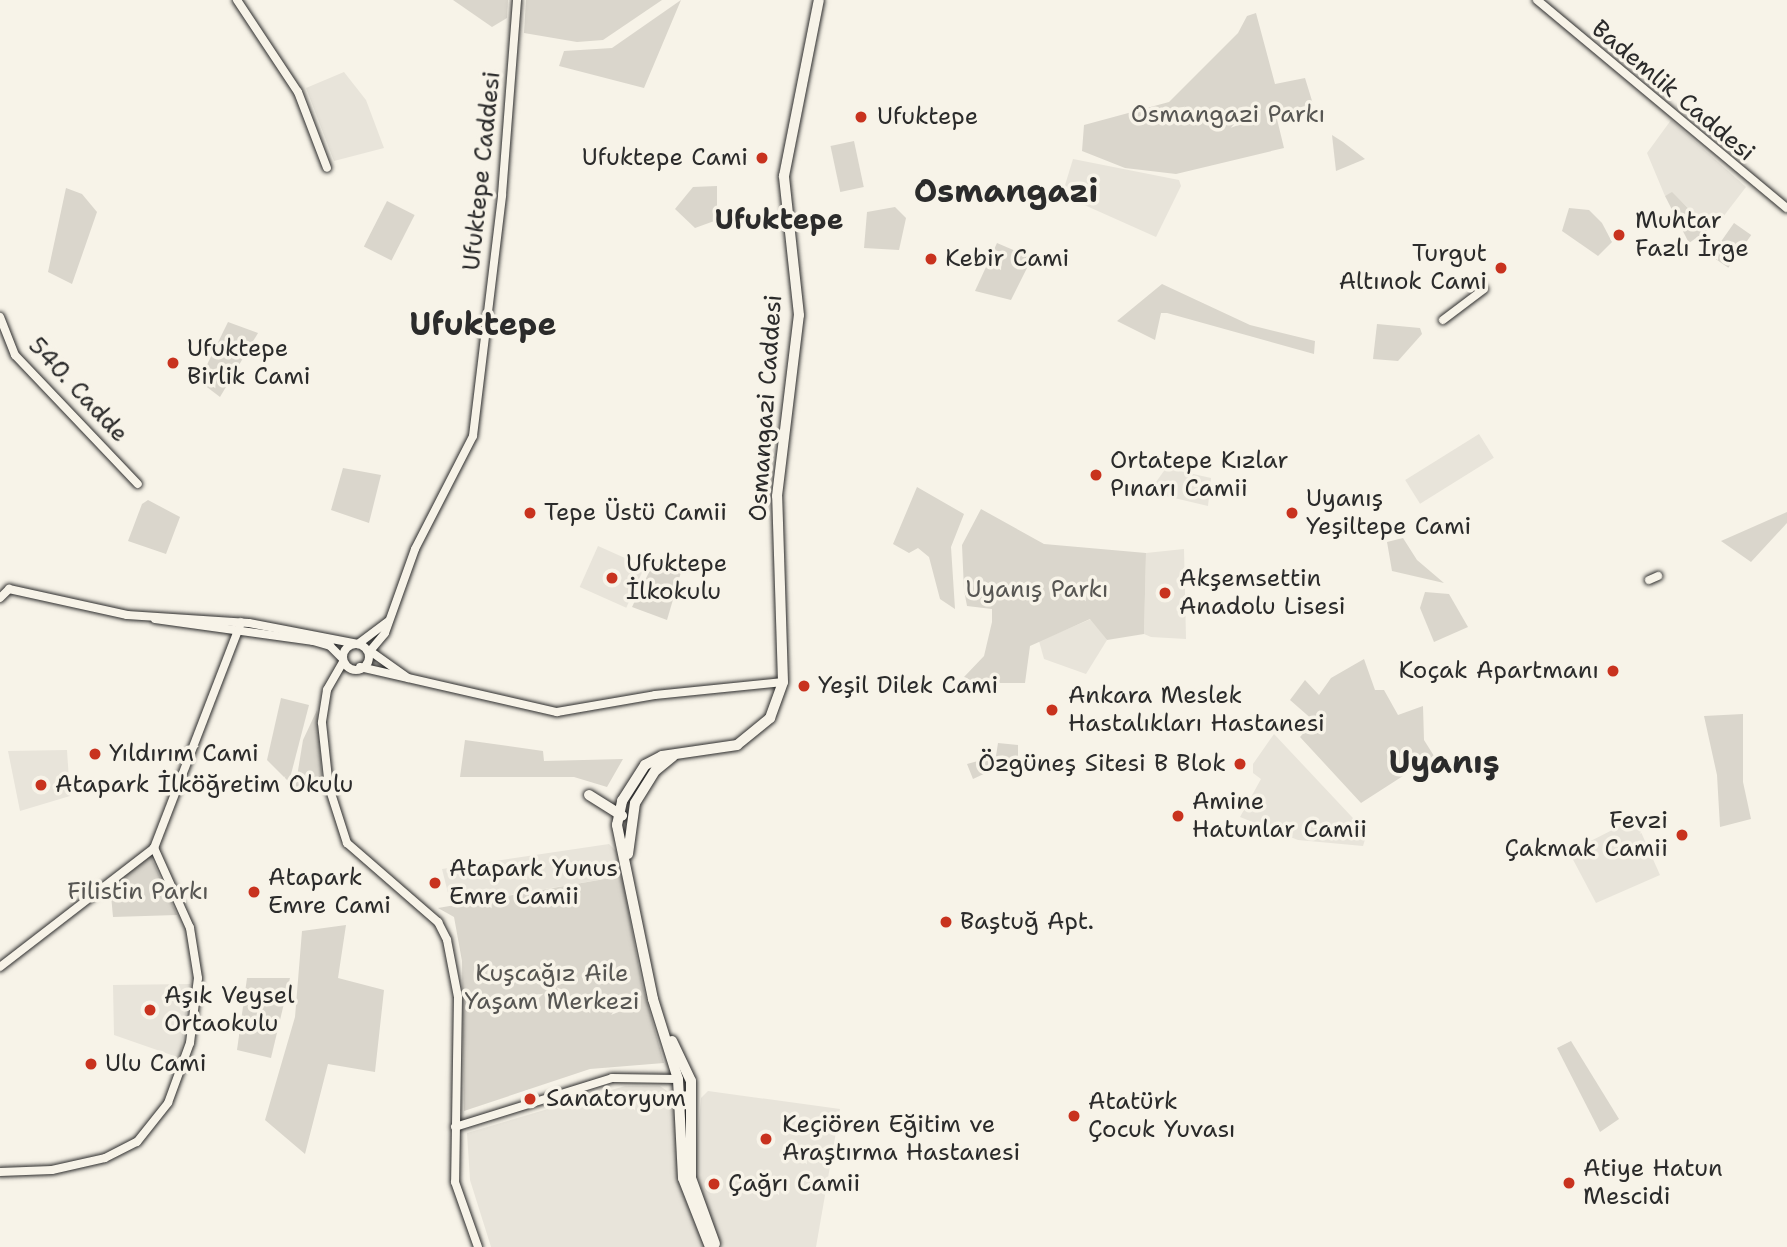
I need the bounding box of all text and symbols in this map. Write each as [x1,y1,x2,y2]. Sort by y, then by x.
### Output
street label: Bademlik Caddesi [1586,15,1760,167]
street label: Ufuktepe Caddesi [457,70,507,272]
park label: Osmangazi Parkı [1131,101,1325,129]
place label: Ufuktepe [877,103,978,131]
marker: Ufuktepe [851,107,871,127]
place label: Ufuktepe Cami [582,144,748,172]
marker: Ufuktepe Cami [754,150,770,166]
district label: Osmangazi [914,172,1098,210]
district label: Ufuktepe [715,202,843,236]
place label: Muhtar Fazlı İrge [1635,207,1749,263]
marker: Muhtar Fazlı İrge [1609,225,1629,245]
place label: Turgut Altınok Cami [1339,240,1487,296]
place label: Kebir Cami [945,245,1069,273]
marker: Kebir Cami [923,251,939,267]
marker: Turgut Altınok Cami [1493,260,1509,276]
street label: Osmangazi Caddesi [744,294,788,522]
district label: Ufuktepe [409,305,557,343]
street label: 540. Cadde [22,332,134,448]
place label: Ufuktepe Birlik Cami [187,335,310,391]
marker: Ufuktepe Birlik Cami [165,355,181,371]
place label: Ortatepe Kızlar Pınarı Camii [1110,447,1289,503]
marker: Ortatepe Kızlar Pınarı Camii [1088,467,1104,483]
place label: Uyanış Yeşiltepe Cami [1306,485,1471,541]
place label: Tepe Üstü Camii [544,499,727,527]
marker: Tepe Üstü Camii [522,505,538,521]
marker: Uyanış Yeşiltepe Cami [1284,505,1300,521]
place label: Ufuktepe İlkokulu [626,550,727,606]
place label: Akşemsettin Anadolu Lisesi [1179,565,1346,621]
marker: Ufuktepe İlkokulu [604,570,620,586]
park label: Uyanış Parkı [965,576,1109,604]
marker: Akşemsettin Anadolu Lisesi [1157,585,1173,601]
place label: Koçak Apartmanı [1398,657,1599,685]
marker: Koçak Apartmanı [1605,663,1621,679]
place label: Yeşil Dilek Cami [818,672,998,700]
marker: Yeşil Dilek Cami [796,678,812,694]
place label: Ankara Meslek Hastalıkları Hastanesi [1068,682,1325,738]
marker: Ankara Meslek Hastalıkları Hastanesi [1042,700,1062,720]
place label: Yıldırım Cami [109,740,259,768]
district label: Uyanış [1388,743,1500,781]
marker: Yıldırım Cami [87,746,103,762]
place label: Özgüneş Sitesi B Blok [978,750,1226,778]
marker: Özgüneş Sitesi B Blok [1232,756,1248,772]
place label: Atapark İlköğretim Okulu [55,771,353,799]
marker: Atapark İlköğretim Okulu [33,777,49,793]
place label: Amine Hatunlar Camii [1192,788,1367,844]
place label: Fevzi Çakmak Camii [1504,807,1668,863]
marker: Amine Hatunlar Camii [1170,808,1186,824]
marker: Fevzi Çakmak Camii [1674,827,1690,843]
place label: Atapark Yunus Emre Camii [449,855,618,911]
place label: Atapark Emre Cami [268,864,391,920]
marker: Atapark Yunus Emre Camii [427,875,443,891]
park label: Filistin Parkı [67,878,209,906]
marker: Atapark Emre Cami [246,884,262,900]
place label: Baştuğ Apt. [960,908,1094,936]
marker: Baştuğ Apt. [938,914,954,930]
park label: Kuşcağız Aile Yaşam Merkezi [464,960,640,1016]
place label: Aşık Veysel Ortaokulu [164,982,294,1038]
marker: Aşık Veysel Ortaokulu [142,1002,158,1018]
place label: Ulu Cami [105,1050,206,1078]
marker: Ulu Cami [83,1056,99,1072]
place label: Sanatoryum [546,1085,686,1113]
place label: Atatürk Çocuk Yuvası [1088,1088,1236,1144]
marker: Sanatoryum [520,1089,540,1109]
marker: Atatürk Çocuk Yuvası [1066,1108,1082,1124]
place label: Keçiören Eğitim ve Araştırma Hastanesi [782,1111,1020,1167]
marker: Keçiören Eğitim ve Araştırma Hastanesi [756,1129,776,1149]
place label: Atiye Hatun Mescidi [1583,1155,1723,1211]
place label: Çağrı Camii [728,1170,860,1198]
marker: Atiye Hatun Mescidi [1561,1175,1577,1191]
marker: Çağrı Camii [706,1176,722,1192]

